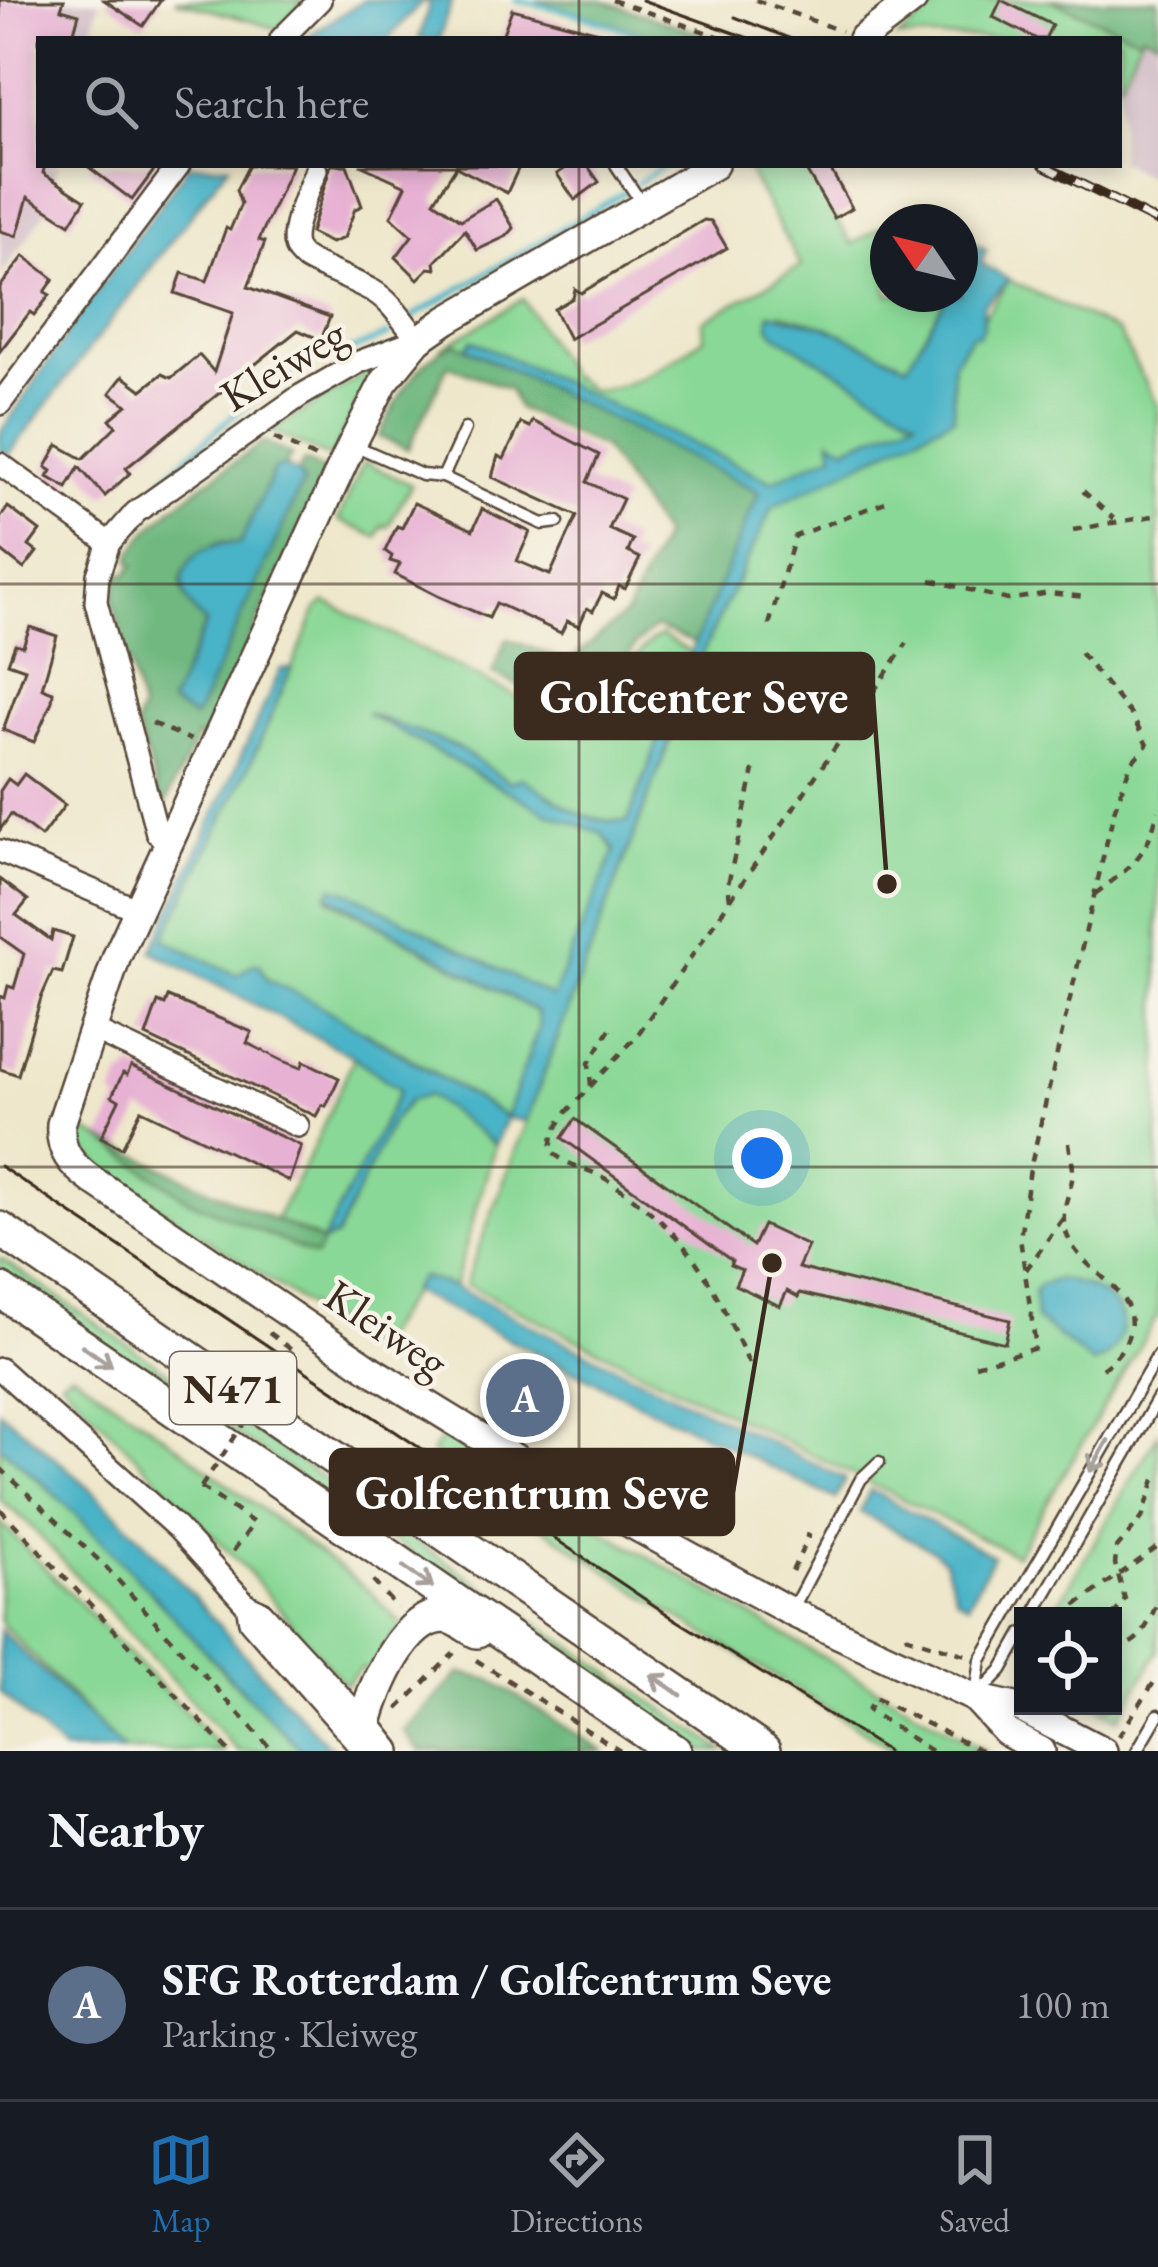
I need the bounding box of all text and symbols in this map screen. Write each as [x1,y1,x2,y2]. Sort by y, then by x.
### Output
search box [36,36,1122,168]
icon: search [78,69,144,135]
text: Search here [174,73,369,131]
north arrow [870,204,978,312]
street label: Kleiweg [209,304,357,424]
callout: Golfcenter Seve [516,654,873,738]
text: Golfcenter Seve [539,665,849,727]
your location [732,1128,792,1188]
street label: Kleiweg [314,1266,460,1391]
one-way arrow [79,1343,113,1368]
road number: N471 [170,1352,296,1424]
pin: A [486,1353,564,1443]
one-way arrow [1087,1438,1111,1473]
callout: Golfcentrum Seve [331,1450,733,1534]
text: Golfcentrum Seve [355,1461,709,1523]
one-way arrow [401,1564,434,1589]
map controls [1014,1607,1122,1715]
button: locate [1014,1607,1122,1715]
one-way arrow [650,1673,684,1698]
text: Nearby [48,1796,204,1862]
text: SFG Rotterdam / Golfcentrum Seve [162,1950,831,2008]
text: A [73,1979,101,2030]
text: 100 m [1016,1979,1110,2030]
text: Parking · Kleiweg [162,2008,418,2059]
tab: Map [148,2127,214,2242]
tab: Directions [510,2127,643,2242]
tab: Saved [939,2127,1010,2242]

